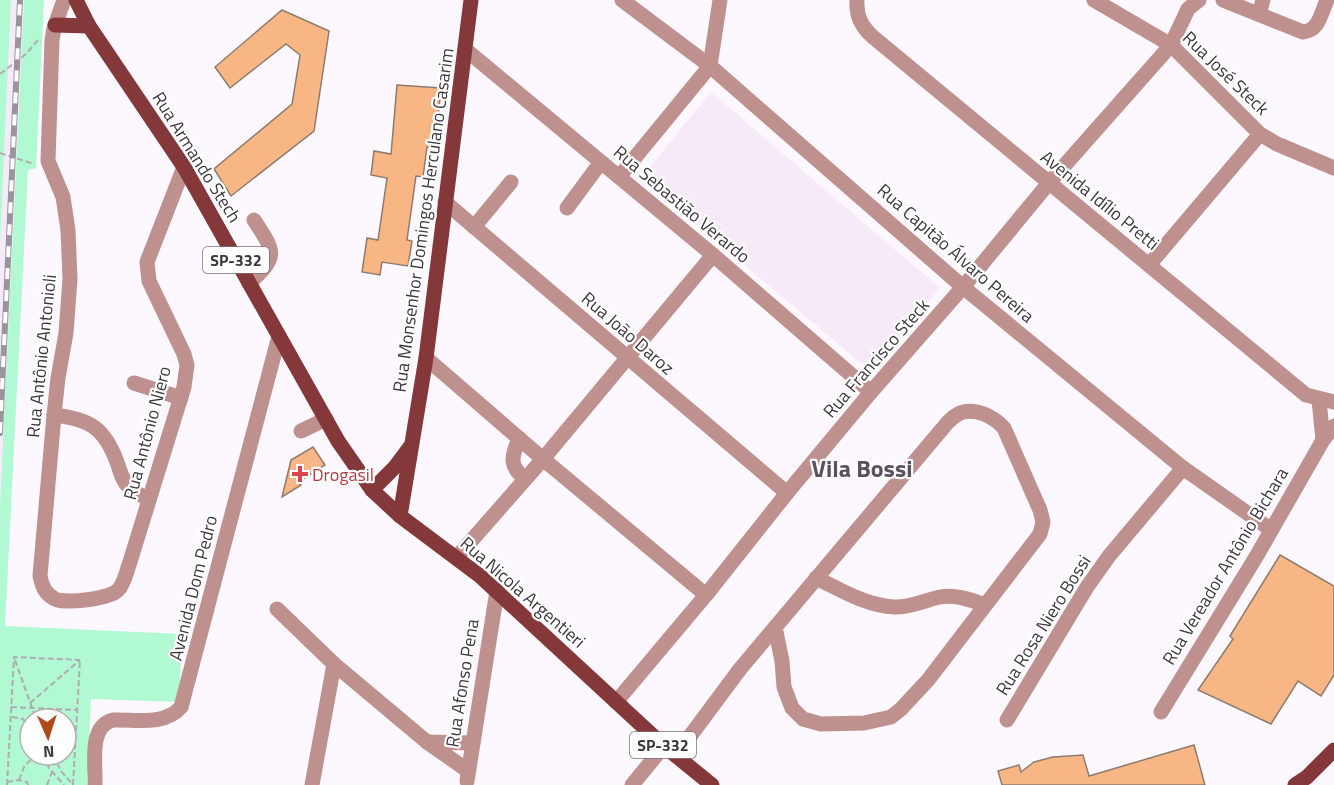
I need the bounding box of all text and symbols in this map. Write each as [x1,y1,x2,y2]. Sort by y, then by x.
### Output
street label: Rua José Steck [1177,25,1276,122]
street label: Rua Monsenhor Domingos Herculano Casarim [385,46,461,394]
street label: Rua Armando Stech [146,86,248,228]
street label: Rua Sebastião Verardo [608,139,756,269]
street label: Avenida Idílio Pretti [1035,144,1165,256]
street label: Rua Capitão Álvaro Pereira [871,177,1041,329]
road number: SP-332 [203,247,269,273]
street label: Rua Antônio Antonioli [19,273,63,439]
street label: Rua João Daroz [576,285,680,381]
street label: Rua Francisco Steck [816,292,936,424]
street label: Rua Antônio Niero [116,363,178,503]
district label: Vila Bossi [812,450,912,486]
place label: Drogasil [312,461,374,488]
street label: Rua Vereador Antônio Bichara [1155,462,1295,670]
marker: Drogasil [293,467,307,481]
street label: Avenida Dom Pedro [162,512,224,664]
street label: Rua Nicola Argentieri [454,530,592,654]
street label: Rua Rosa Niero Bossi [989,549,1097,701]
street label: Rua Afonso Pena [439,617,485,749]
north arrow [18,707,78,767]
road number: SP-332 [630,732,696,758]
text: N [43,740,55,764]

